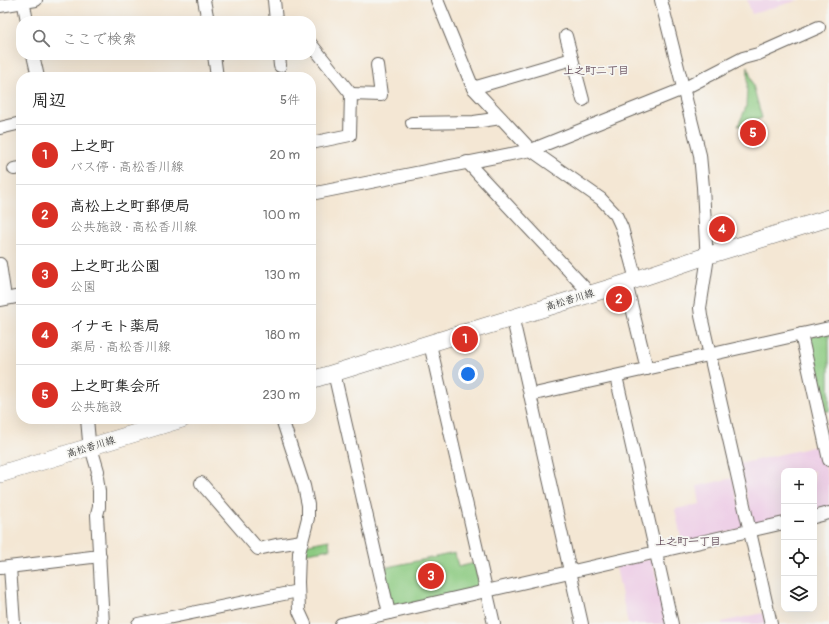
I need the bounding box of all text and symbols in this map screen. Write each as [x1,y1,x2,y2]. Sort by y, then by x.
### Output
search box [16,16,316,60]
icon: search [30,27,52,49]
text: ここで検索 [62,30,137,49]
district label: 上之町二丁目 [563,64,629,77]
text: 周辺 [32,90,66,111]
text: 5件 [280,92,300,108]
pin: 5 [740,118,766,148]
text: 上之町 [70,137,115,156]
text: 1 [42,147,48,163]
text: 20 m [269,147,300,163]
text: バス停 · 高松香川線 [70,159,184,175]
text: 高松上之町郵便局 [70,197,190,216]
text: 2 [41,207,49,223]
text: 100 m [263,207,300,223]
pin: 4 [709,214,735,244]
text: 公共施設 · 高松香川線 [70,219,197,235]
text: 上之町北公園 [70,257,160,276]
text: 3 [41,267,49,283]
text: 130 m [264,267,300,283]
text: 公園 [70,279,96,295]
pin: 2 [606,284,632,314]
street label: 高松香川線 [544,287,596,313]
text: イナモト薬局 [70,317,160,336]
pin: 1 [452,324,478,354]
text: 4 [41,327,49,343]
text: 180 m [265,327,300,343]
text: 薬局 · 高松香川線 [70,339,171,355]
your location [458,364,478,384]
text: 上之町集会所 [70,377,160,396]
text: 5 [41,387,49,403]
text: 230 m [263,387,300,403]
text: 公共施設 [70,399,122,415]
street label: 高松香川線 [65,434,117,460]
map controls [781,468,817,612]
button: + [781,468,817,504]
button: − [781,504,817,540]
district label: 上之町一丁目 [655,535,721,548]
button: locate [781,540,817,576]
pin: 3 [418,561,444,591]
button: layers [781,576,817,612]

